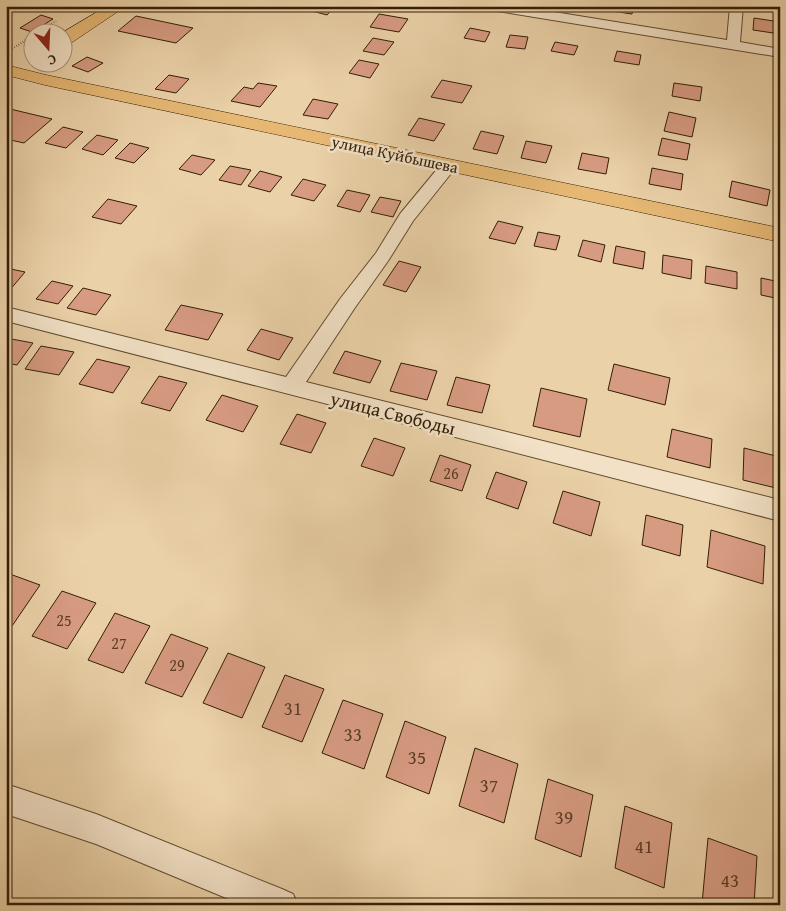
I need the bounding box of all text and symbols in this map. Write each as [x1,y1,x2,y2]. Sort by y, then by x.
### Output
north arrow [22,22,72,72]
text: С [45,50,59,71]
street label: улица Куйбышева [329,129,461,179]
street label: улица Свободы [327,384,458,442]
house number: 26 [443,461,459,485]
house number: 25 [56,608,72,632]
house number: 27 [111,631,127,655]
house number: 29 [169,653,185,677]
house number: 31 [284,694,302,722]
house number: 33 [344,720,362,748]
house number: 35 [408,743,426,771]
house number: 37 [480,771,498,799]
house number: 39 [555,803,573,831]
house number: 41 [635,832,653,860]
house number: 43 [721,866,739,894]

